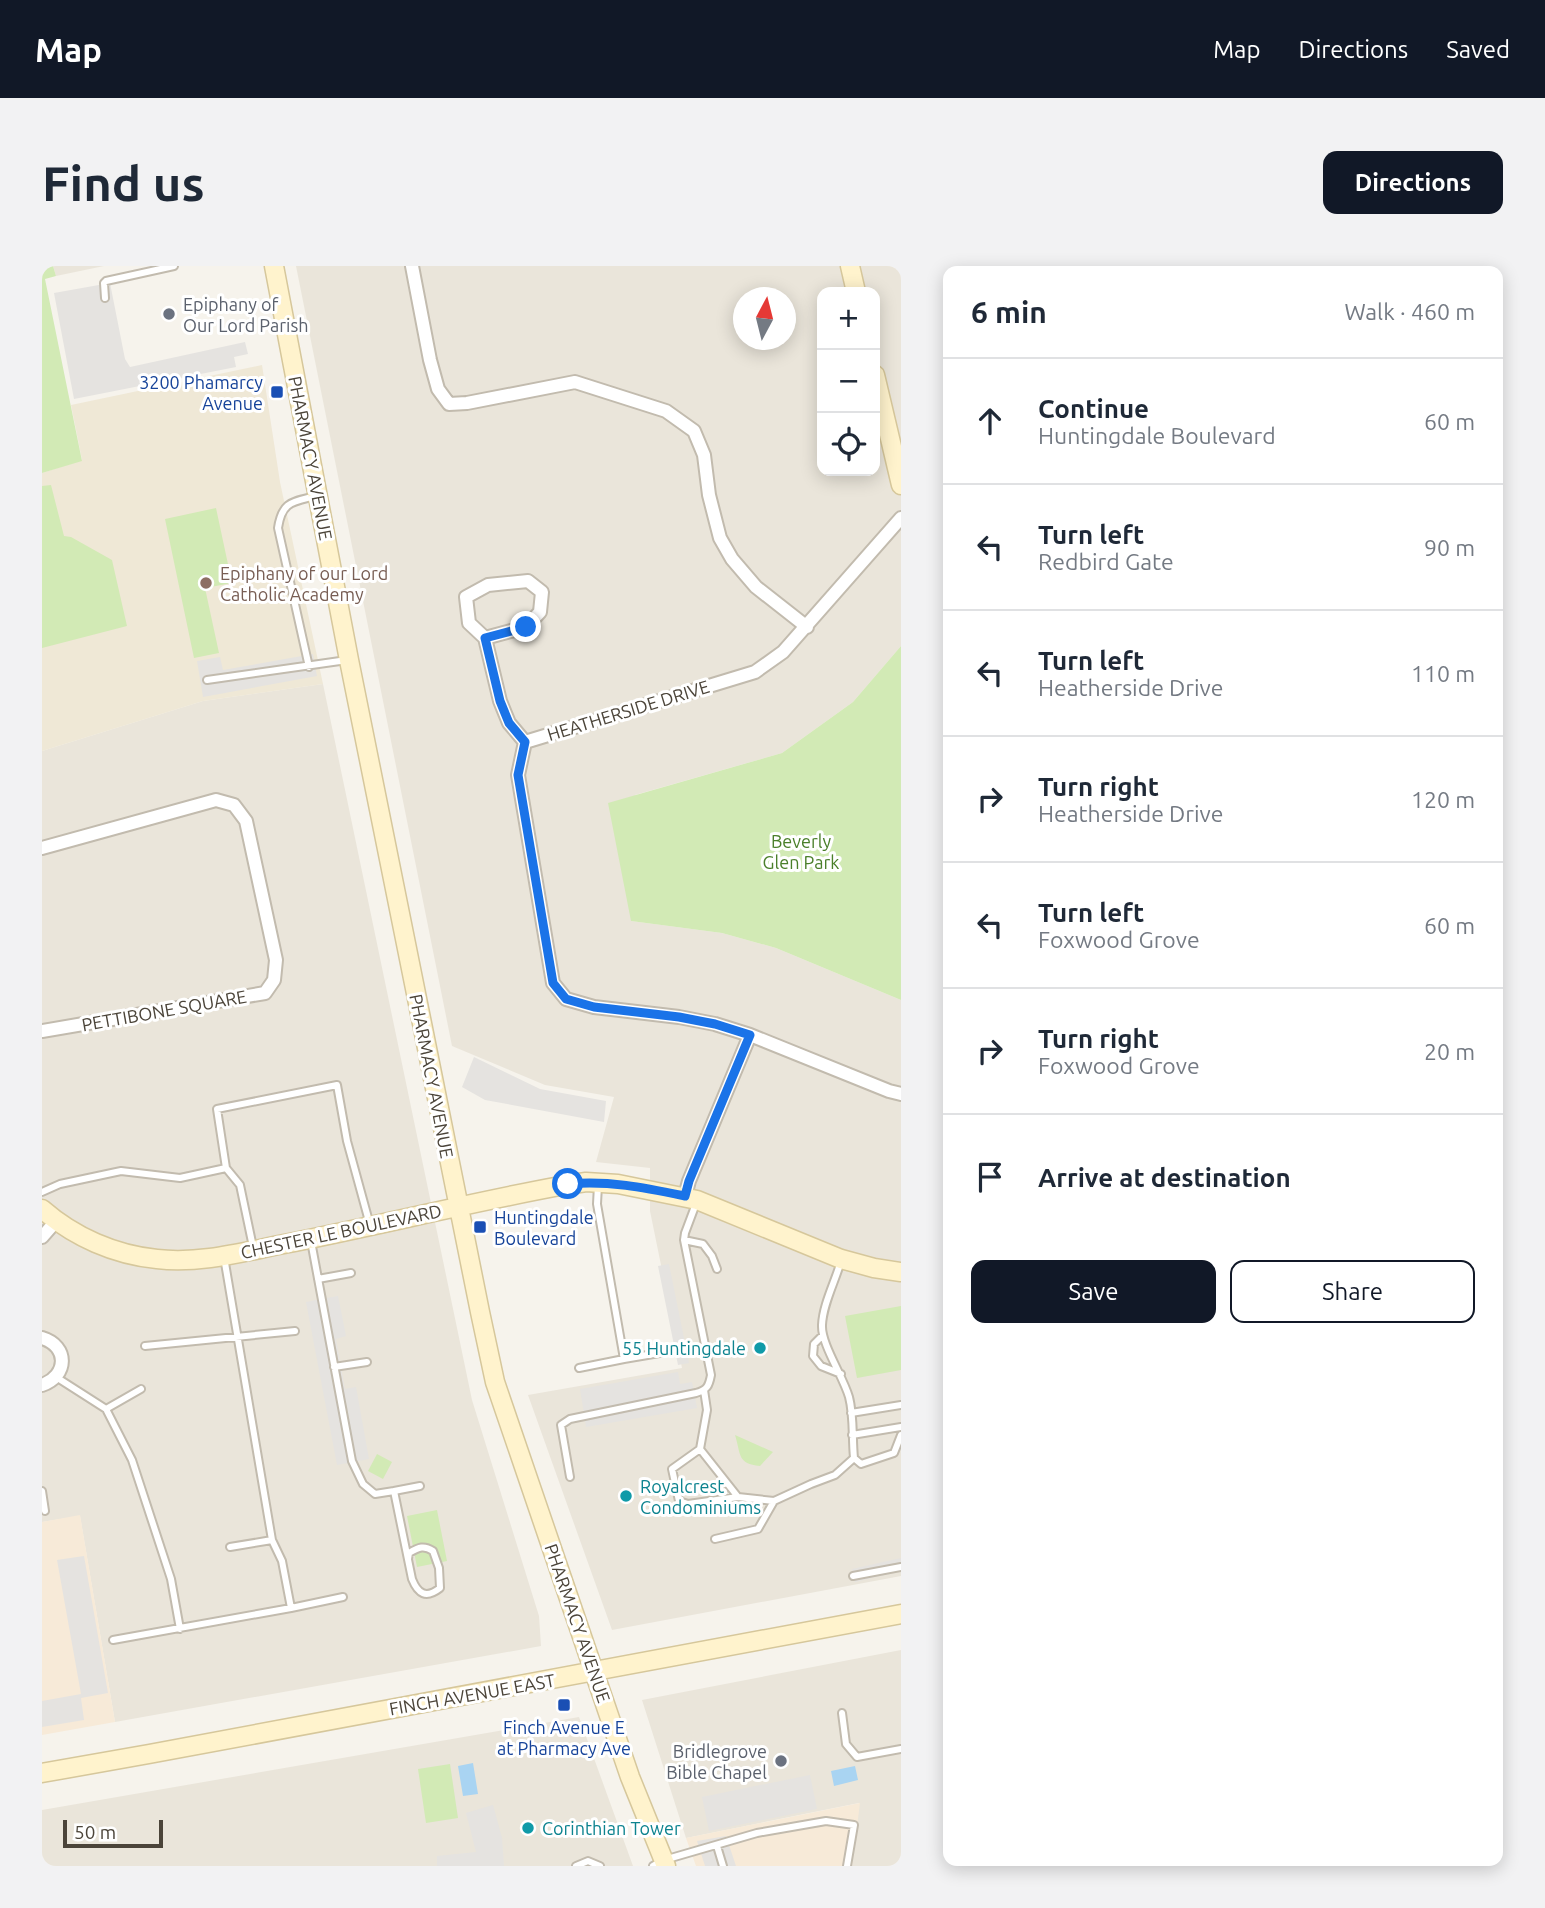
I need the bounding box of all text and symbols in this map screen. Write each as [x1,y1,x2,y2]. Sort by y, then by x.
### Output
text: Map [35,31,102,68]
text: Map [1213,36,1260,63]
text: Directions [1298,36,1408,63]
text: Saved [1446,36,1510,63]
button: Directions [1323,151,1503,214]
text: Find us [42,155,205,210]
north arrow [733,287,796,350]
map controls [817,287,880,476]
button: + [817,287,880,350]
place label: Epiphany of Our Lord Parish [183,294,308,335]
text: 6 min [971,295,1047,329]
text: Walk · 460 m [1344,299,1475,324]
marker: Epiphany of Our Lord Parish [161,306,177,322]
button: − [817,350,880,413]
place label: 3200 Phamarcy Avenue [139,372,263,413]
street label: PHARMACY AVENUE [285,374,337,542]
marker: 3200 Phamarcy Avenue [269,384,285,400]
text: Continue [1038,394,1149,423]
icon: ahead [971,402,1009,440]
text: 60 m [1424,409,1475,434]
button: locate [817,413,880,476]
text: Huntingdale Boulevard [1038,423,1276,448]
text: Turn left [1038,520,1144,549]
icon: left [971,528,1009,566]
text: 90 m [1424,535,1475,560]
text: Redbird Gate [1038,549,1174,574]
place label: Epiphany of our Lord Catholic Academy [220,563,388,604]
marker: Epiphany of our Lord Catholic Academy [198,575,214,591]
route end [510,611,541,642]
text: Turn left [1038,646,1144,675]
icon: left [971,654,1009,692]
text: 110 m [1411,661,1475,686]
text: Heatherside Drive [1038,675,1224,700]
street label: HEATHERSIDE DRIVE [544,676,712,744]
text: Turn right [1038,772,1159,801]
icon: right [971,780,1009,818]
text: 120 m [1411,787,1475,812]
text: Heatherside Drive [1038,801,1224,826]
park label: Beverly Glen Park [763,831,839,872]
text: Turn left [1038,898,1144,927]
icon: left [971,906,1009,944]
text: 60 m [1424,913,1475,938]
text: Foxwood Grove [1038,927,1200,952]
street label: PETTIBONE SQUARE [80,986,248,1035]
street label: PHARMACY AVENUE [406,992,458,1160]
text: Turn right [1038,1024,1159,1053]
icon: right [971,1032,1009,1070]
text: 20 m [1424,1039,1475,1064]
text: Foxwood Grove [1038,1053,1200,1078]
icon: arrive [971,1158,1009,1196]
text: Arrive at destination [1038,1163,1291,1192]
route start [552,1168,583,1199]
street label: CHESTER LE BOULEVARD [239,1200,443,1262]
place label: Huntingdale Boulevard [494,1207,594,1248]
marker: Huntingdale Boulevard [472,1219,488,1235]
button: Save [971,1260,1216,1323]
button: Share [1230,1260,1475,1323]
place label: 55 Huntingdale [622,1338,746,1358]
marker: 55 Huntingdale [752,1340,768,1356]
place label: Royalcrest Condominiums [640,1476,761,1517]
marker: Royalcrest Condominiums [618,1488,634,1504]
street label: PHARMACY AVENUE [541,1541,615,1705]
street label: FINCH AVENUE EAST [388,1670,556,1718]
marker: Finch Avenue E at Pharmacy Ave [556,1697,572,1713]
place label: Finch Avenue E at Pharmacy Ave [497,1717,631,1758]
place label: Bridlegrove Bible Chapel [666,1741,767,1782]
marker: Bridlegrove Bible Chapel [773,1753,789,1769]
scale bar [63,1817,163,1849]
place label: Corinthian Tower [542,1818,681,1838]
marker: Corinthian Tower [520,1820,536,1836]
text: 50 m [74,1821,116,1843]

